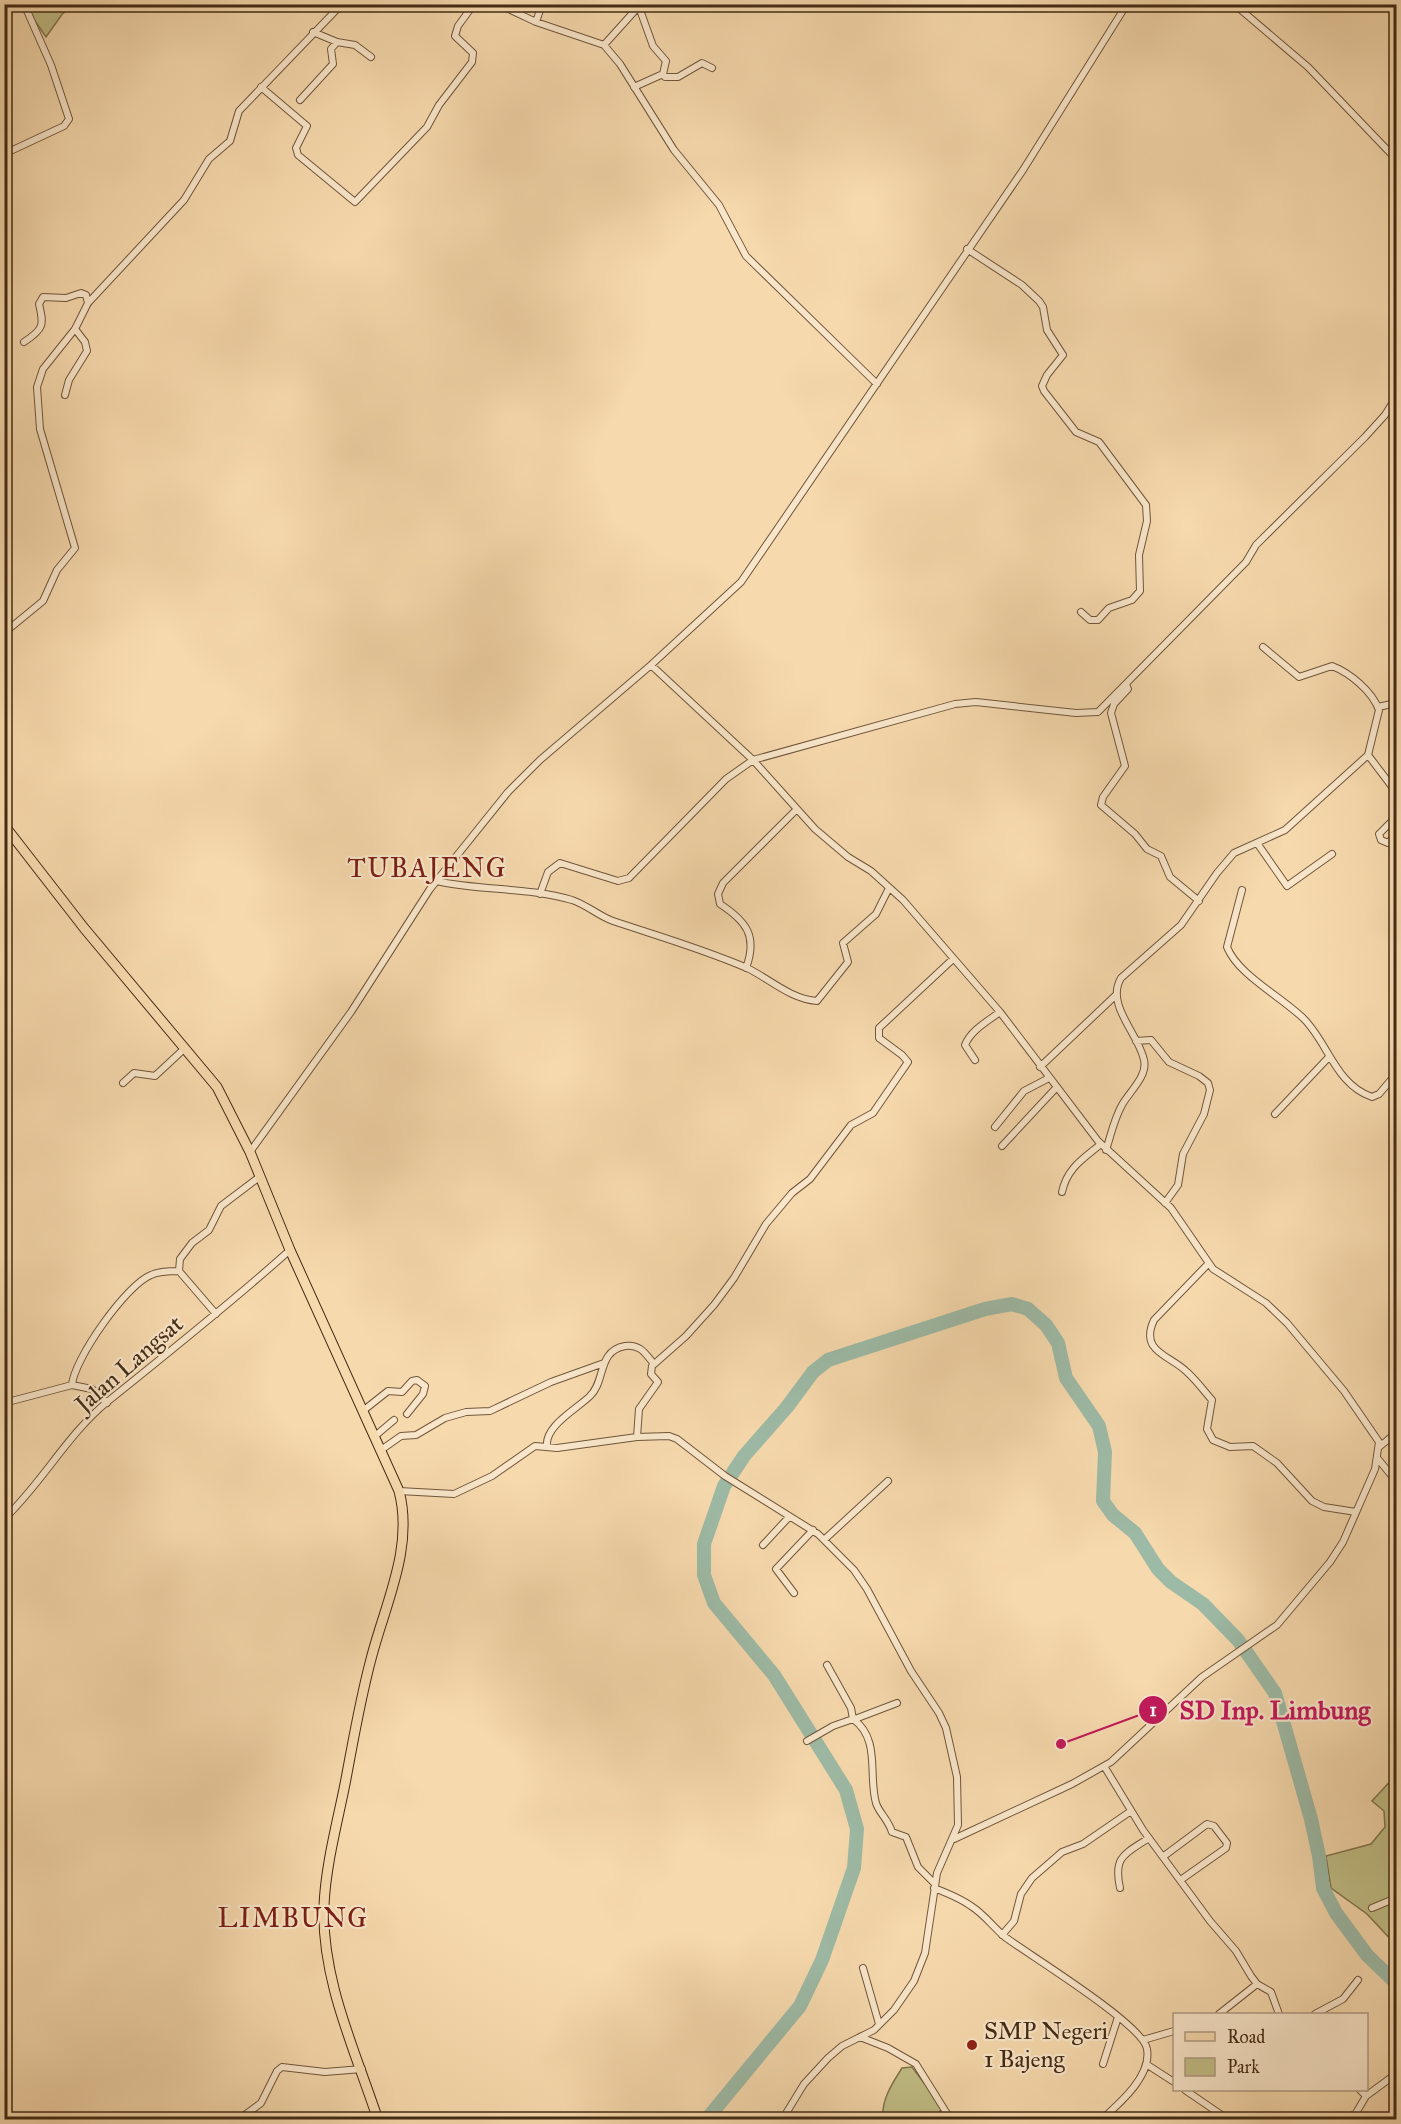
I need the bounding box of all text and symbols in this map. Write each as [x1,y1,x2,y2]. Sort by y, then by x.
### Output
district label: TUBAJENG [347,851,507,884]
street label: Jalan Langsat [67,1309,190,1421]
callout: SD Inp. Limbung [1138,1688,1383,1732]
text: SD Inp. Limbung [1180,1694,1371,1727]
text: 1 [1149,1699,1157,1721]
district label: LIMBUNG [217,1901,369,1934]
legend [1173,2013,1368,2091]
place label: SMP Negeri 1 Bajeng [984,2016,1109,2074]
text: Road [1227,2026,1265,2048]
marker: SMP Negeri 1 Bajeng [965,2038,979,2052]
text: Park [1227,2056,1260,2078]

